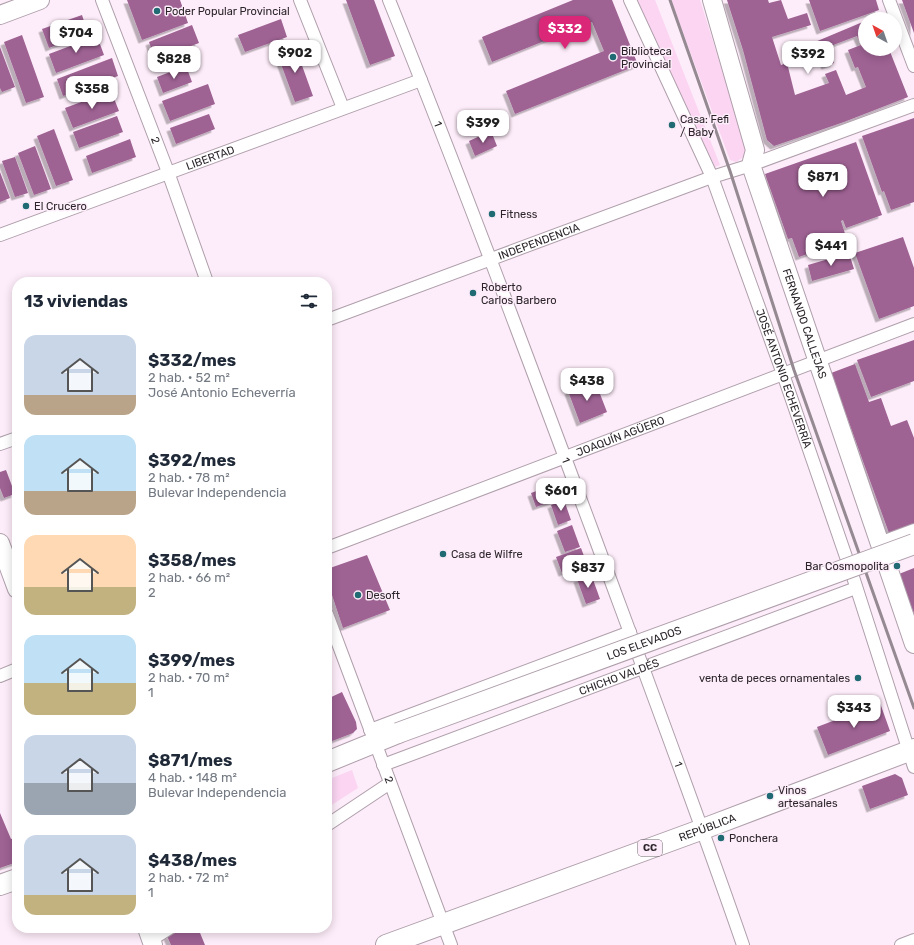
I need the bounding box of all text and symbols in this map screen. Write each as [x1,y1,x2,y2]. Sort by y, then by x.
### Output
place label: Poder Popular Provincial [165,5,290,18]
marker: Poder Popular Provincial [152,6,162,16]
north arrow [858,12,902,56]
map controls [858,12,902,56]
pin: $332 [541,16,589,50]
pin: $704 [52,20,100,54]
text: $332 [548,21,582,36]
text: $704 [59,25,93,40]
pin: $902 [271,40,319,74]
pin: $392 [784,41,832,75]
text: $902 [278,45,312,60]
place label: Biblioteca Provincial [621,45,672,71]
pin: $828 [150,46,198,80]
text: $392 [791,46,825,61]
text: $828 [157,51,191,66]
marker: Biblioteca Provincial [608,52,618,62]
pin: $358 [68,76,116,110]
text: $358 [75,81,109,96]
pin: $399 [459,110,507,144]
place label: Casa: Fefi / Baby [680,113,729,139]
text: $399 [466,115,500,130]
street label: 1 [431,119,445,128]
marker: Casa: Fefi / Baby [667,120,677,130]
street label: 2 [149,135,163,145]
street label: LIBERTAD [184,143,236,173]
pin: $871 [799,164,847,198]
text: $871 [807,169,839,184]
place label: El Crucero [34,200,87,213]
marker: El Crucero [21,201,31,211]
place label: Fitness [500,208,538,221]
marker: Fitness [487,209,497,219]
street label: INDEPENDENCIA [496,220,582,262]
pin: $441 [807,233,855,267]
text: $441 [815,238,847,253]
street label: FERNANDO CALLEJAS [780,267,830,380]
place label: Roberto Carlos Barbero [481,281,557,307]
marker: Roberto Carlos Barbero [468,288,478,298]
icon: filters [298,290,320,312]
text: 13 viviendas [24,291,128,311]
street label: JOSÉ ANTONIO ECHEVERRÍA [754,307,815,450]
text: $332/mes [148,350,236,370]
icon: home [56,351,104,399]
pin: $438 [563,368,611,402]
text: 2 hab. · 52 m² [148,370,230,385]
text: $438 [570,373,604,388]
text: José Antonio Echeverría [148,385,296,400]
street label: JOAQUÍN AGÜERO [574,413,666,459]
text: $392/mes [148,450,236,470]
icon: home [56,451,104,499]
street label: 1 [559,456,573,465]
text: 2 hab. · 78 m² [148,470,230,485]
pin: $601 [537,478,585,512]
text: $601 [545,483,577,498]
text: Bulevar Independencia [148,485,286,500]
place label: Casa de Wilfre [451,548,523,561]
marker: Casa de Wilfre [438,549,448,559]
text: $358/mes [148,550,236,570]
icon: home [56,551,104,599]
pin: $837 [564,555,612,589]
text: $837 [571,560,605,575]
place label: Bar Cosmopolita [805,560,889,573]
marker: Bar Cosmopolita [892,561,902,571]
text: 2 hab. · 66 m² [148,570,230,585]
text: 2 [148,585,156,600]
place label: Desoft [366,589,401,602]
marker: Desoft [353,590,363,600]
street label: LOS ELEVADOS [605,623,683,662]
text: $399/mes [148,650,235,670]
icon: home [56,651,104,699]
street label: CHICHO VALDÉS [577,656,661,698]
text: 2 hab. · 70 m² [148,670,230,685]
place label: venta de peces ornamentales [699,672,850,685]
marker: venta de peces ornamentales [853,673,863,683]
text: 1 [148,685,154,700]
pin: $343 [830,695,878,729]
text: $343 [837,700,871,715]
text: $871/mes [148,750,233,770]
icon: home [56,751,104,799]
street label: 1 [672,760,685,768]
text: 4 hab. · 148 m² [148,770,237,785]
street label: 2 [382,774,396,785]
place label: Vinos artesanales [778,784,838,810]
text: Bulevar Independencia [148,785,286,800]
marker: Vinos artesanales [765,791,775,801]
street label: REPÚBLICA [677,811,738,844]
place label: Ponchera [729,832,778,845]
marker: Ponchera [716,833,726,843]
road number: CC [638,840,662,856]
text: $438/mes [148,850,237,870]
icon: home [56,851,104,899]
text: 2 hab. · 72 m² [148,870,229,885]
text: 1 [148,885,154,900]

